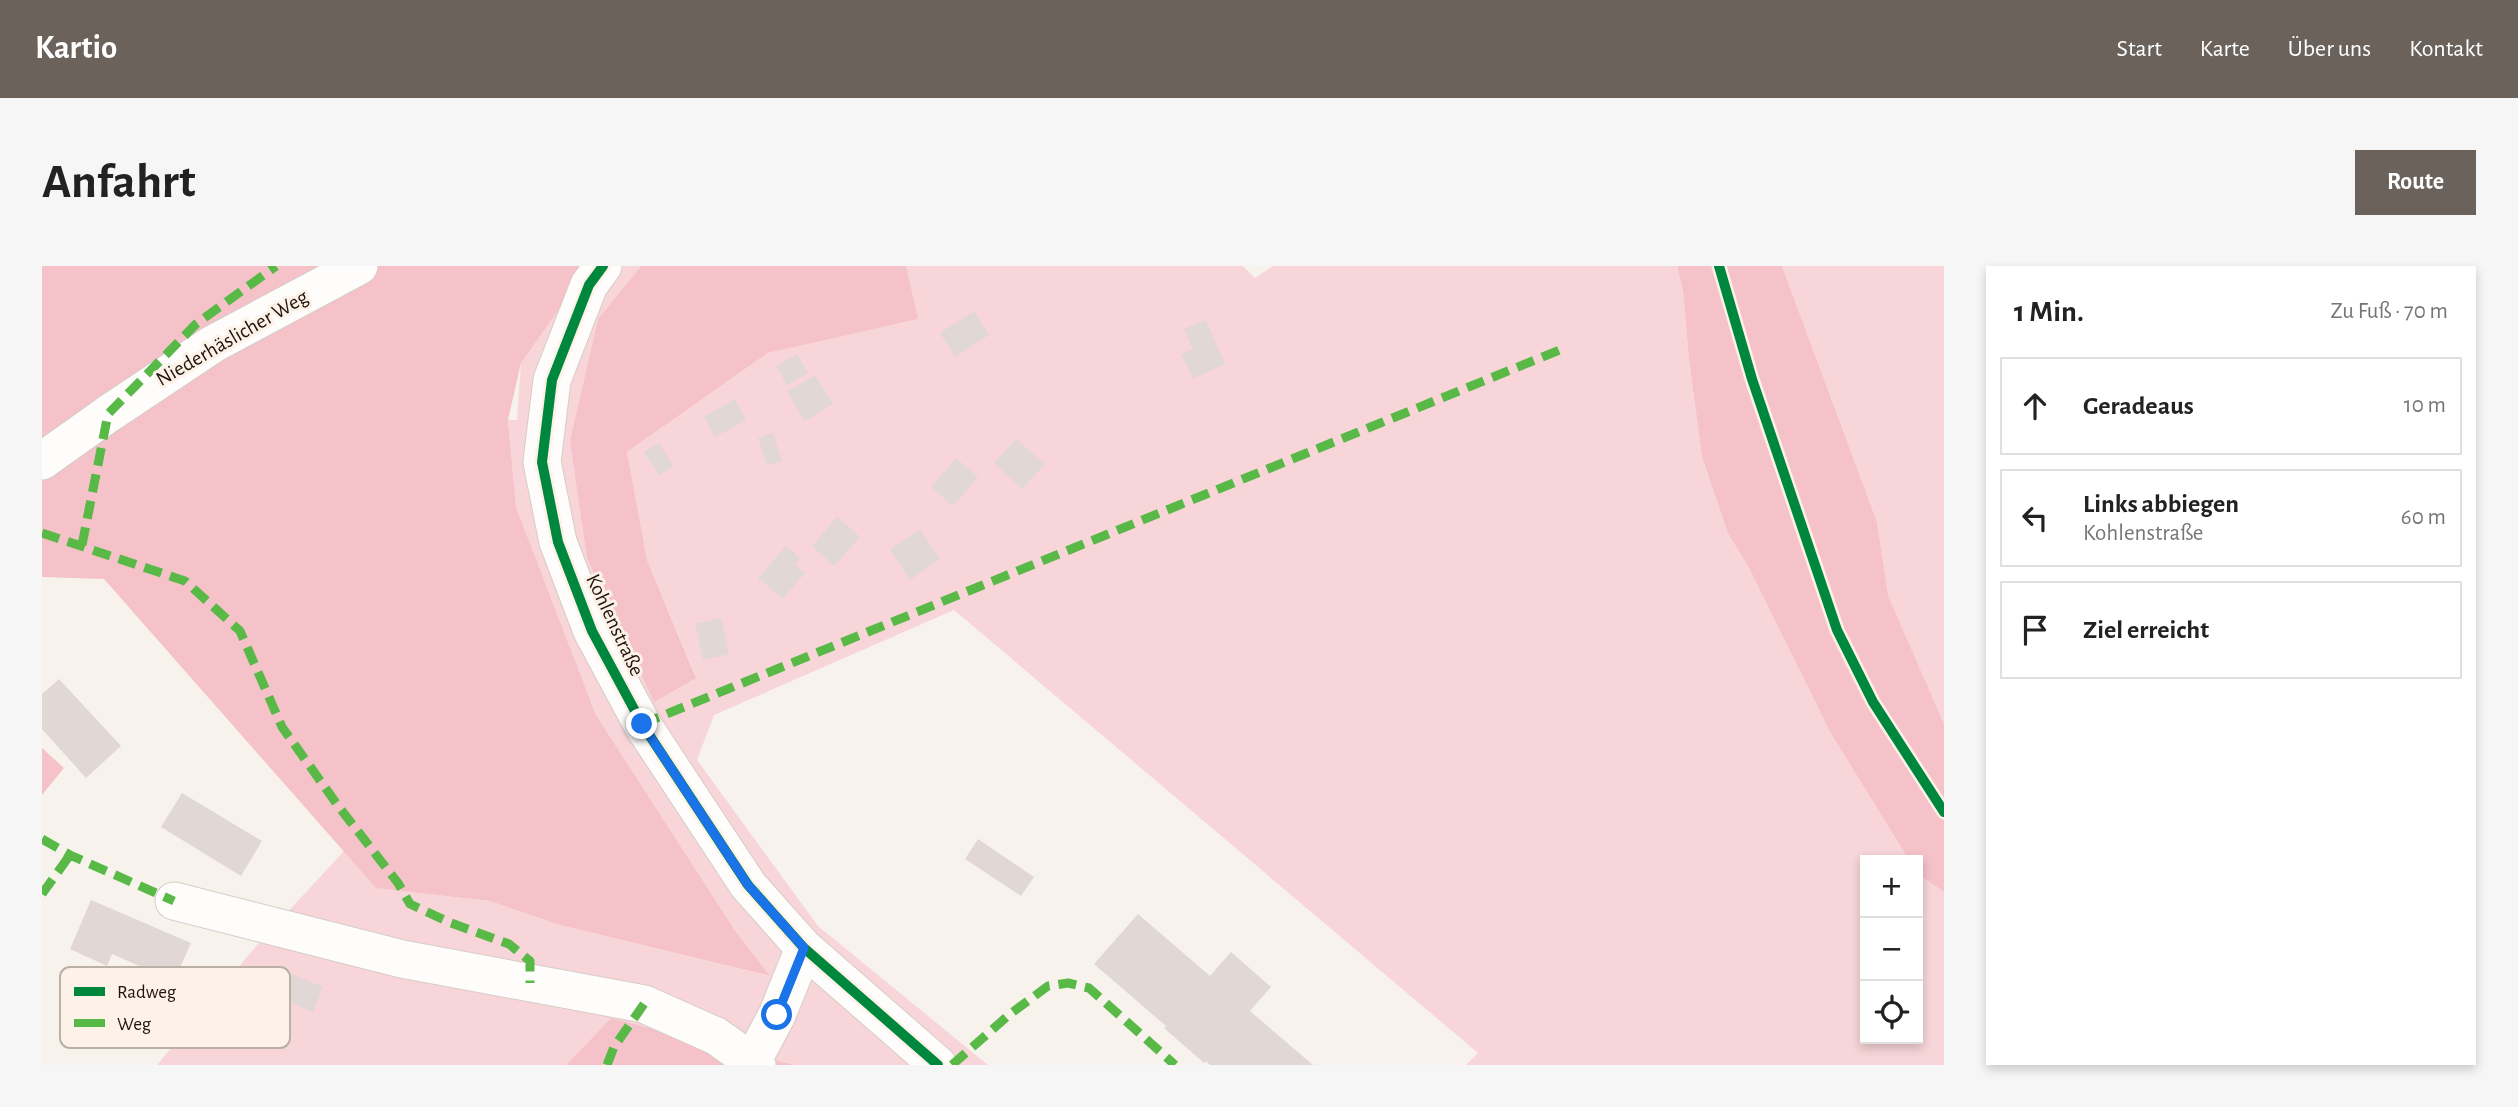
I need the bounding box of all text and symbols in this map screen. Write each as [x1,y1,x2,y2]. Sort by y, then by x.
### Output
text: Kartio [35,32,117,65]
text: Start [2117,37,2162,61]
text: Karte [2200,37,2250,61]
text: Über uns [2288,37,2371,61]
text: Kontakt [2409,37,2483,61]
button: Route [2355,150,2476,215]
text: Anfahrt [42,158,196,207]
street label: Niederhäslicher Weg [152,286,312,390]
text: 1 Min. [2014,297,2084,327]
text: Zu Fuß · 70 m [2331,300,2448,323]
icon: ahead [2016,387,2054,425]
text: Geradeaus [2083,393,2194,419]
text: 10 m [2404,394,2446,417]
text: Links abbiegen [2083,491,2239,517]
icon: left [2016,499,2054,537]
text: 60 m [2401,506,2446,529]
text: Kohlenstraße [2083,522,2203,545]
street label: Kohlenstraße [582,571,648,679]
icon: arrive [2016,611,2054,649]
text: Ziel erreicht [2083,617,2209,643]
route end [626,708,657,739]
map controls [1860,855,1923,1044]
button: + [1860,855,1923,918]
button: − [1860,918,1923,981]
legend [60,967,290,1048]
button: locate [1860,981,1923,1044]
text: Radweg [117,983,177,1002]
route start [761,999,792,1030]
text: Weg [117,1015,152,1034]

